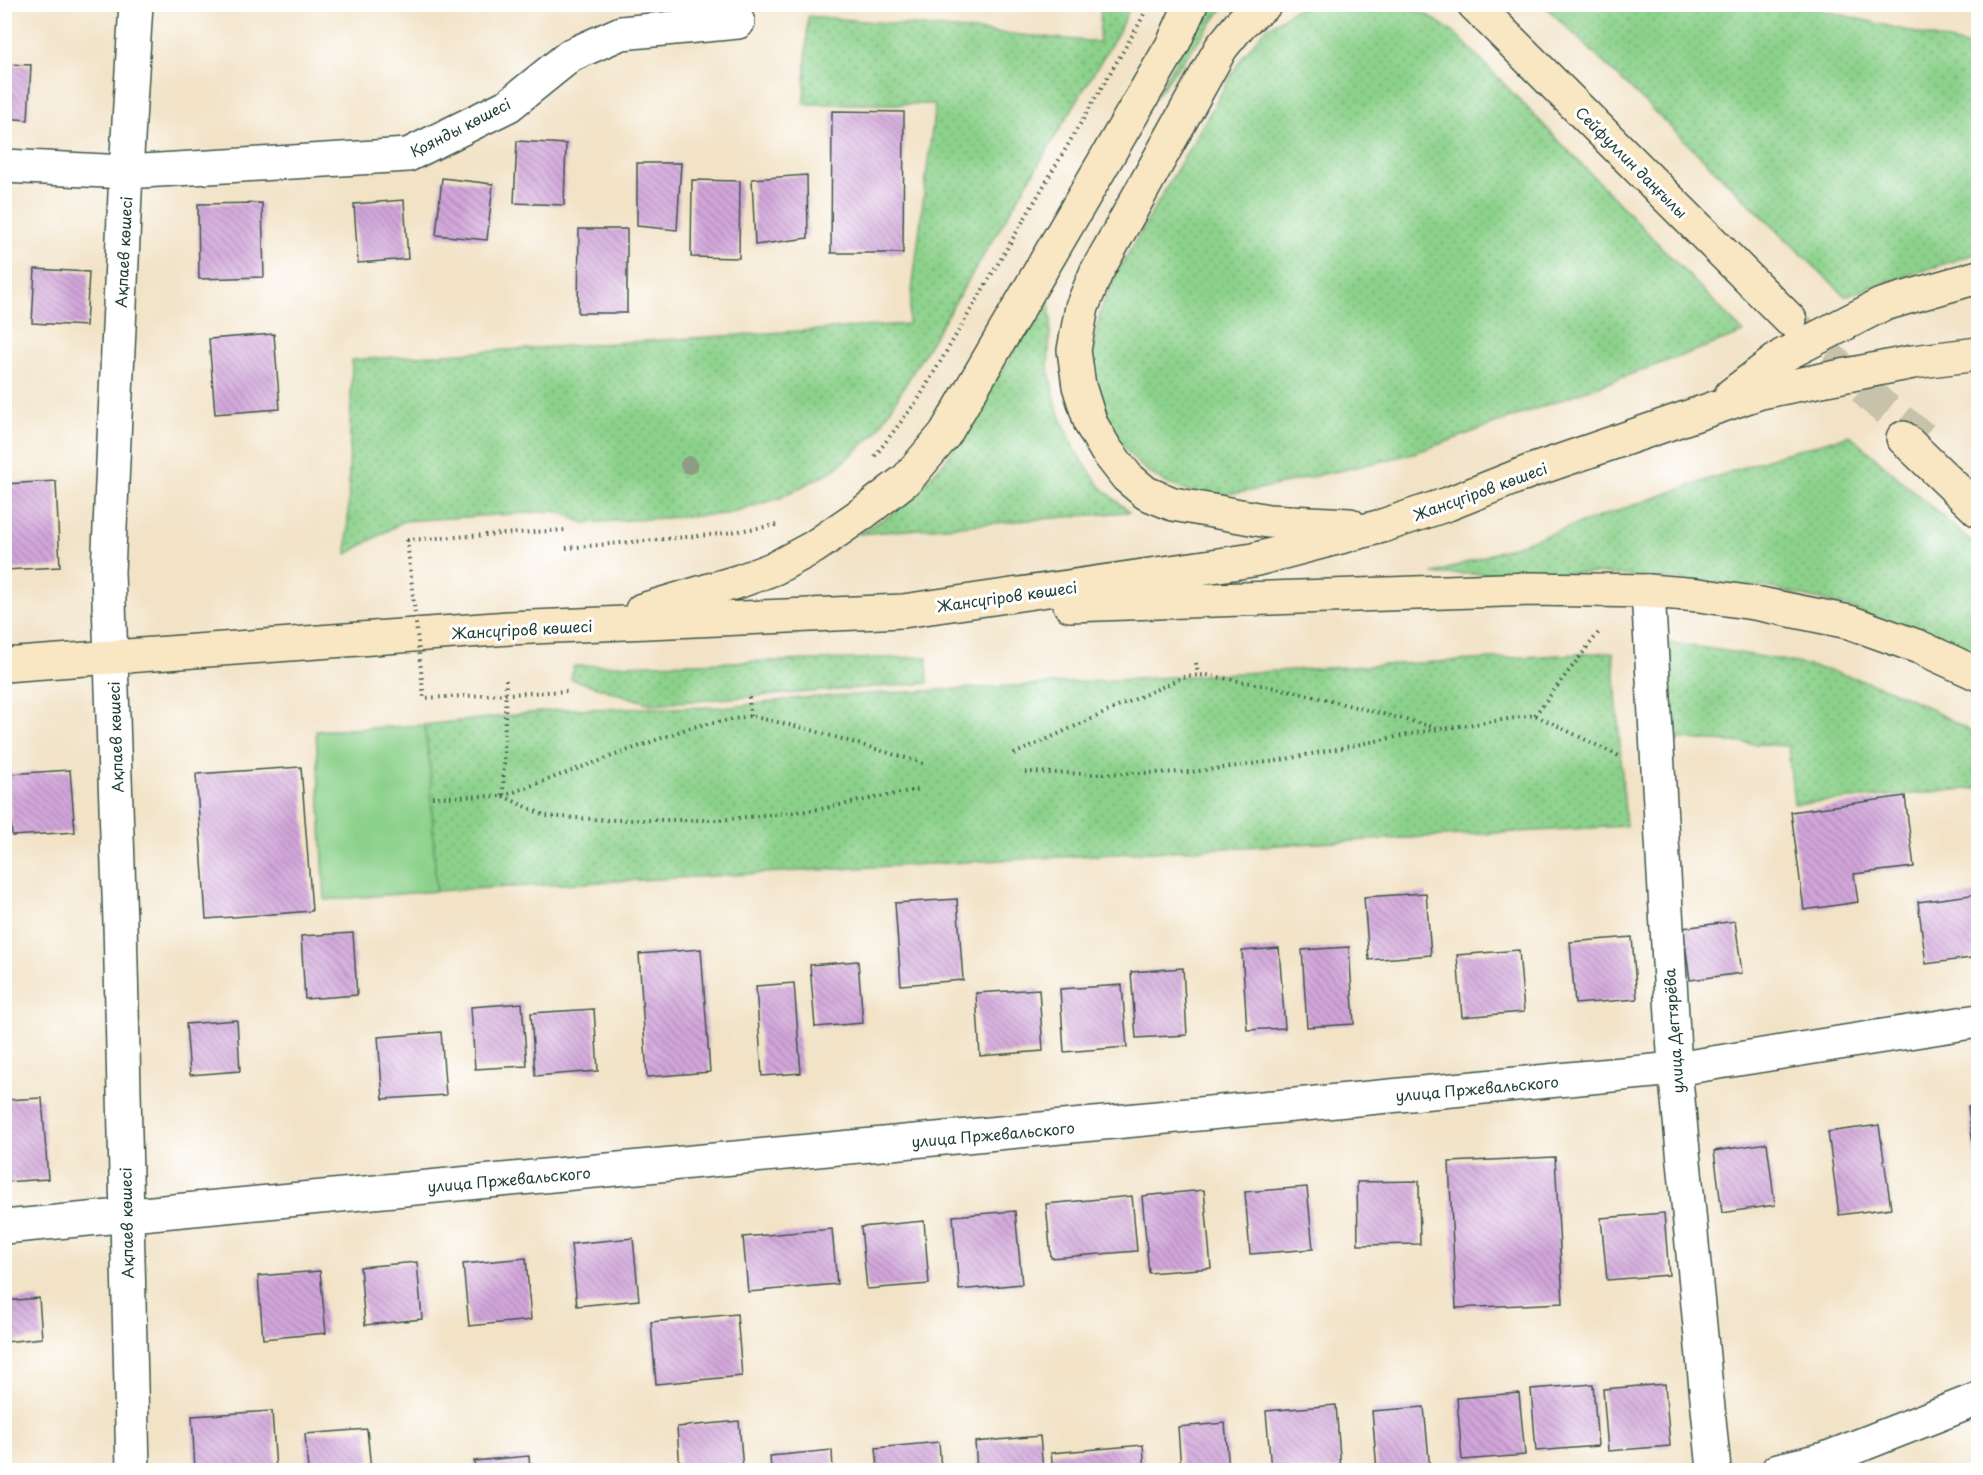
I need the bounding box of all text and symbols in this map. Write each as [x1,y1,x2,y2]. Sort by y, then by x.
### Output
street label: Қоянды көшесі [406,92,514,162]
street label: Сейфуллин даңғылы [1571,101,1693,223]
street label: Ақпаев көшесі [109,196,137,308]
street label: Жансүгіров көшесі [1409,456,1550,526]
street label: Жансүгіров көшесі [935,575,1078,617]
street label: Жансүгіров көшесі [450,614,593,644]
street label: Ақпаев көшесі [102,681,128,793]
street label: улица Дегтярёва [1657,967,1689,1094]
street label: улица Пржевальского [1394,1069,1560,1107]
street label: улица Пржевальского [910,1115,1076,1153]
street label: улица Пржевальского [426,1160,592,1198]
street label: Ақпаев көшесі [114,1167,138,1279]

